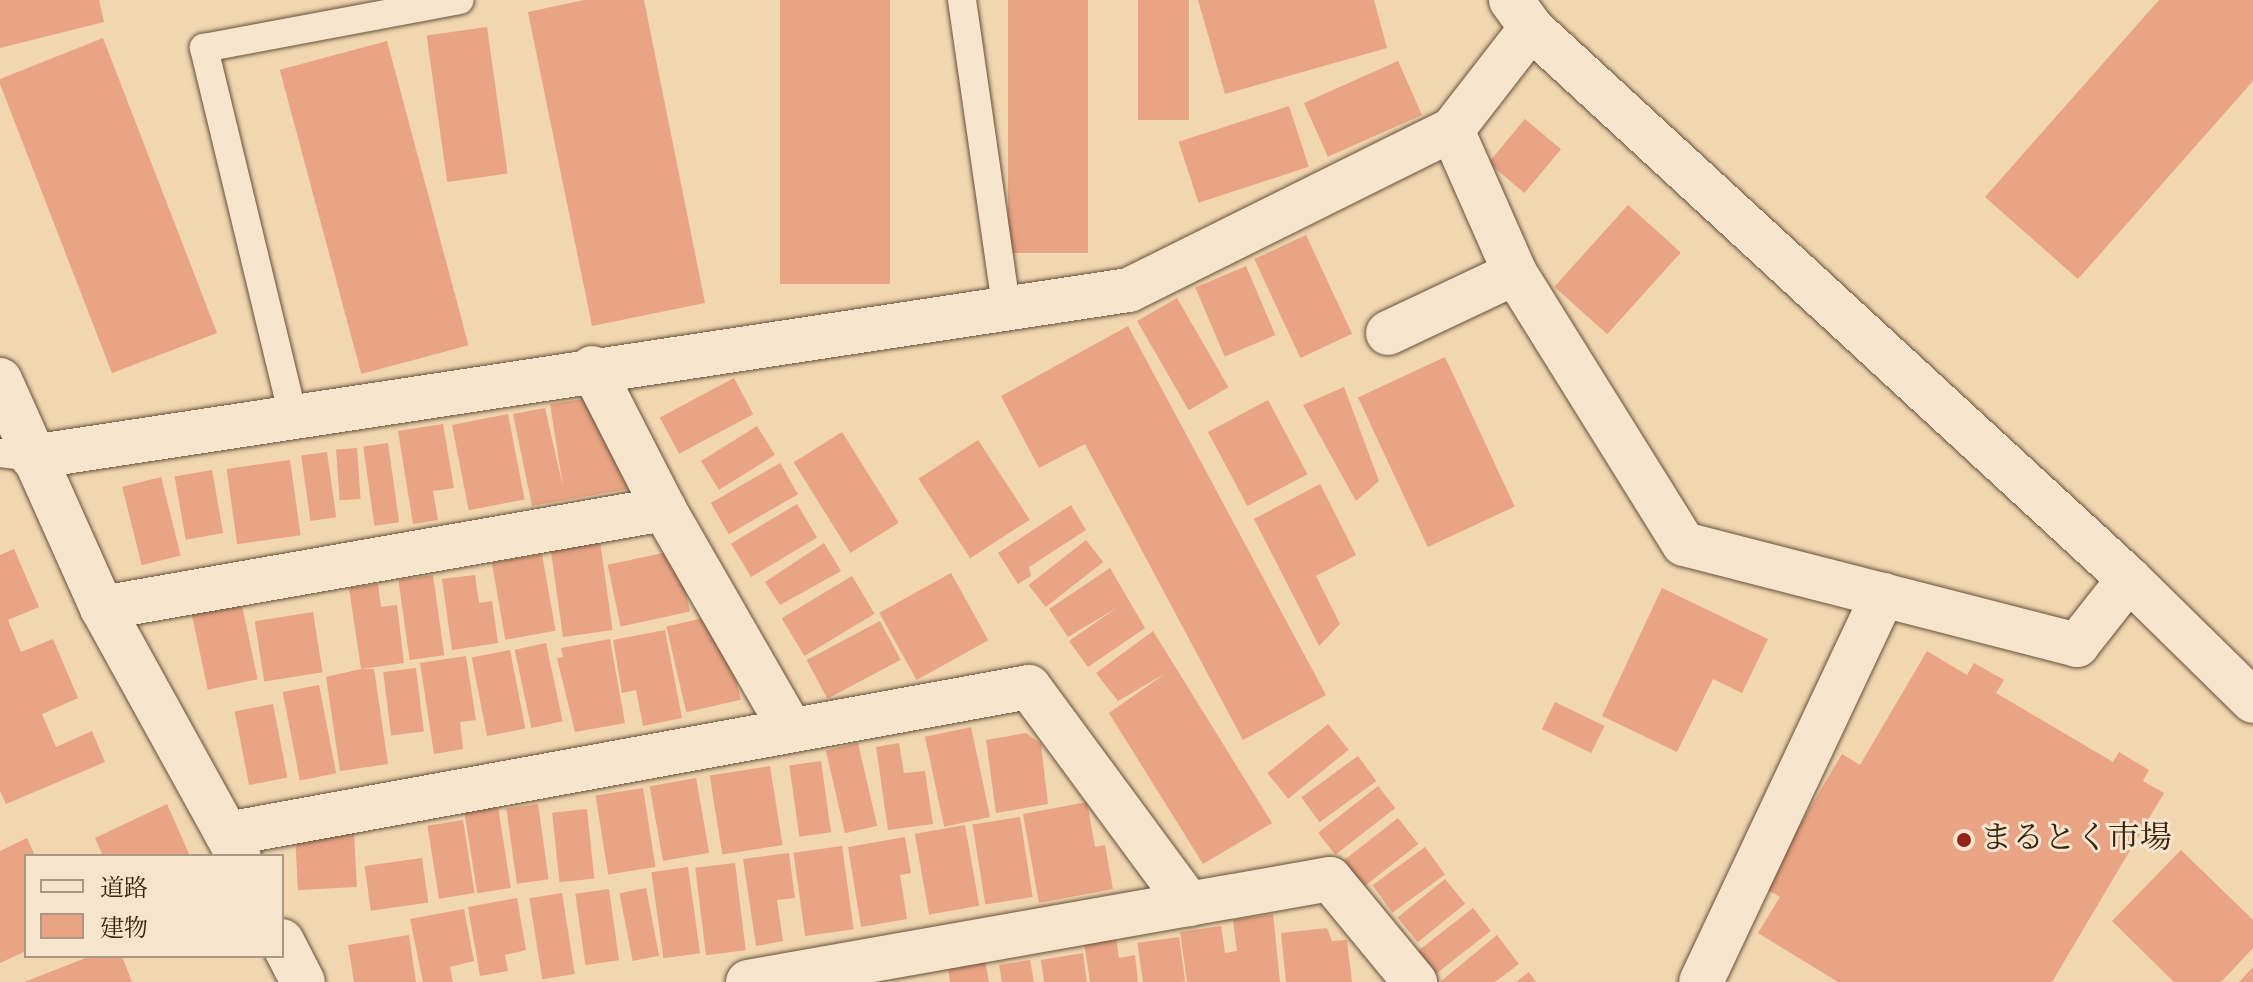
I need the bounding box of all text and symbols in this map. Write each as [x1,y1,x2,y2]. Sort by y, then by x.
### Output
place label: まるとく市場 [1980,821,2172,859]
marker: まるとく市場 [1955,831,1973,849]
legend [24,854,284,958]
text: 道路 [100,878,148,902]
text: 建物 [100,918,148,942]

